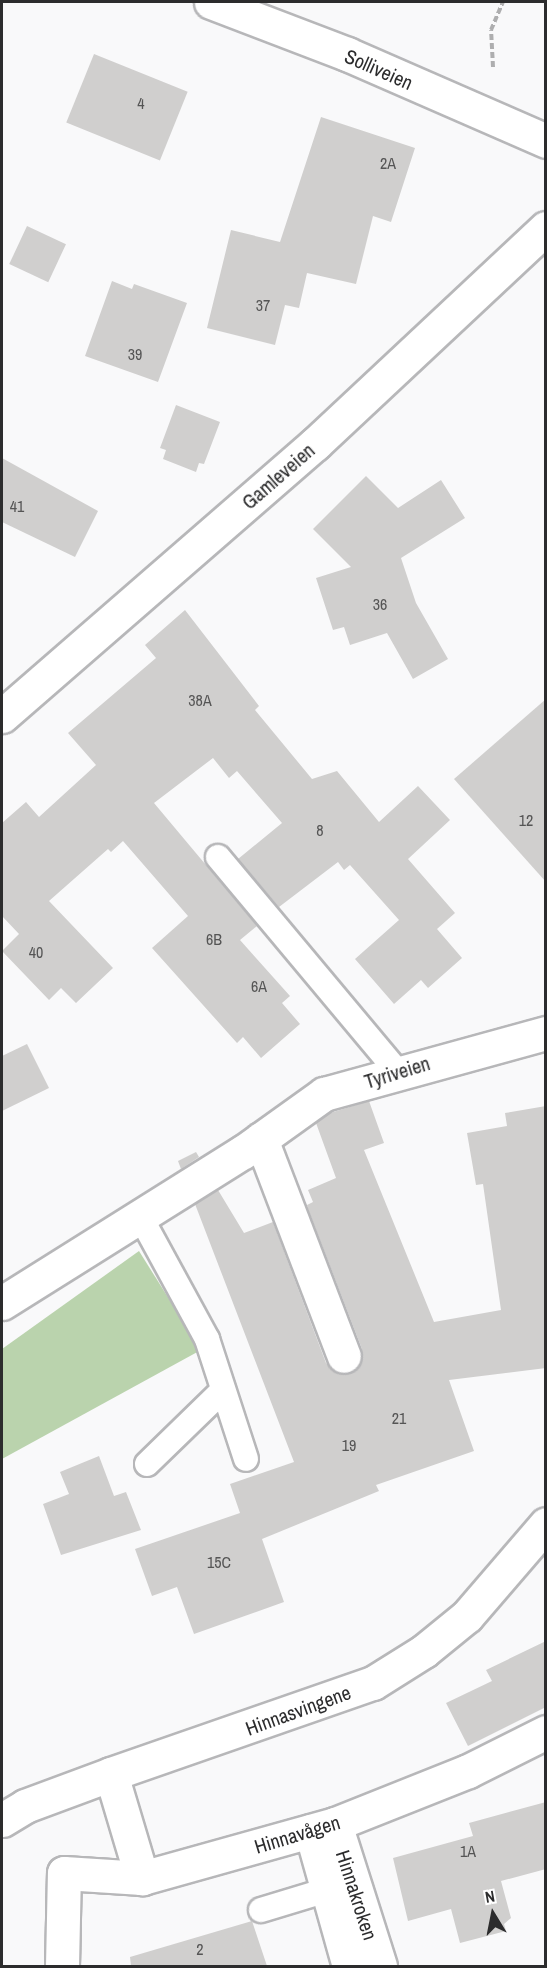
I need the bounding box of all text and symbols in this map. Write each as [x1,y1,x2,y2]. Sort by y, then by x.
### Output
street label: Solliveien [341,43,417,95]
house number: 4 [137,93,145,113]
house number: 2A [380,153,396,173]
house number: 37 [256,295,270,315]
house number: 39 [128,344,142,364]
street label: Gamleveien [237,438,319,514]
house number: 41 [10,496,24,516]
house number: 36 [373,594,387,614]
house number: 38A [188,690,212,710]
house number: 12 [519,810,533,830]
house number: 8 [316,820,324,840]
house number: 6B [206,929,222,949]
house number: 40 [29,942,43,962]
house number: 6A [251,976,267,996]
street label: Tyriveien [361,1051,433,1093]
house number: 21 [392,1408,406,1428]
house number: 19 [342,1435,356,1455]
house number: 15C [207,1552,231,1572]
street label: Hinnasvingene [242,1680,354,1740]
street label: Hinnavågen [251,1810,343,1858]
house number: 1A [460,1841,476,1861]
street label: Hinnakroken [331,1847,383,1943]
north arrow [463,1884,523,1944]
text: N [483,1885,496,1908]
house number: 2 [196,1939,204,1959]

